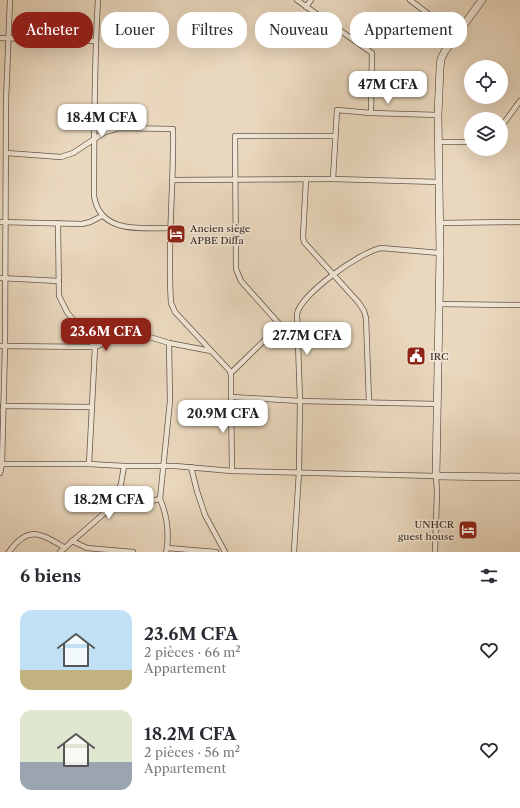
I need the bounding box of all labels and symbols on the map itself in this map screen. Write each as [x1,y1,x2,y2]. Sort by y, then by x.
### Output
pin: 47M CFA [351,71,425,105]
pin: 18.4M CFA [56,104,148,138]
place label: Ancien siège APBE Diffa [189,222,251,247]
hotel icon: Ancien siège APBE Diffa [165,223,187,245]
pin: 23.6M CFA [60,318,152,352]
pin: 27.7M CFA [261,322,353,356]
public building icon: IRC [405,345,427,367]
place label: IRC [430,350,449,363]
pin: 20.9M CFA [177,400,269,434]
pin: 18.2M CFA [63,486,155,520]
place label: UNHCR guest house [398,518,455,543]
hotel icon: UNHCR guest house [457,519,479,541]

